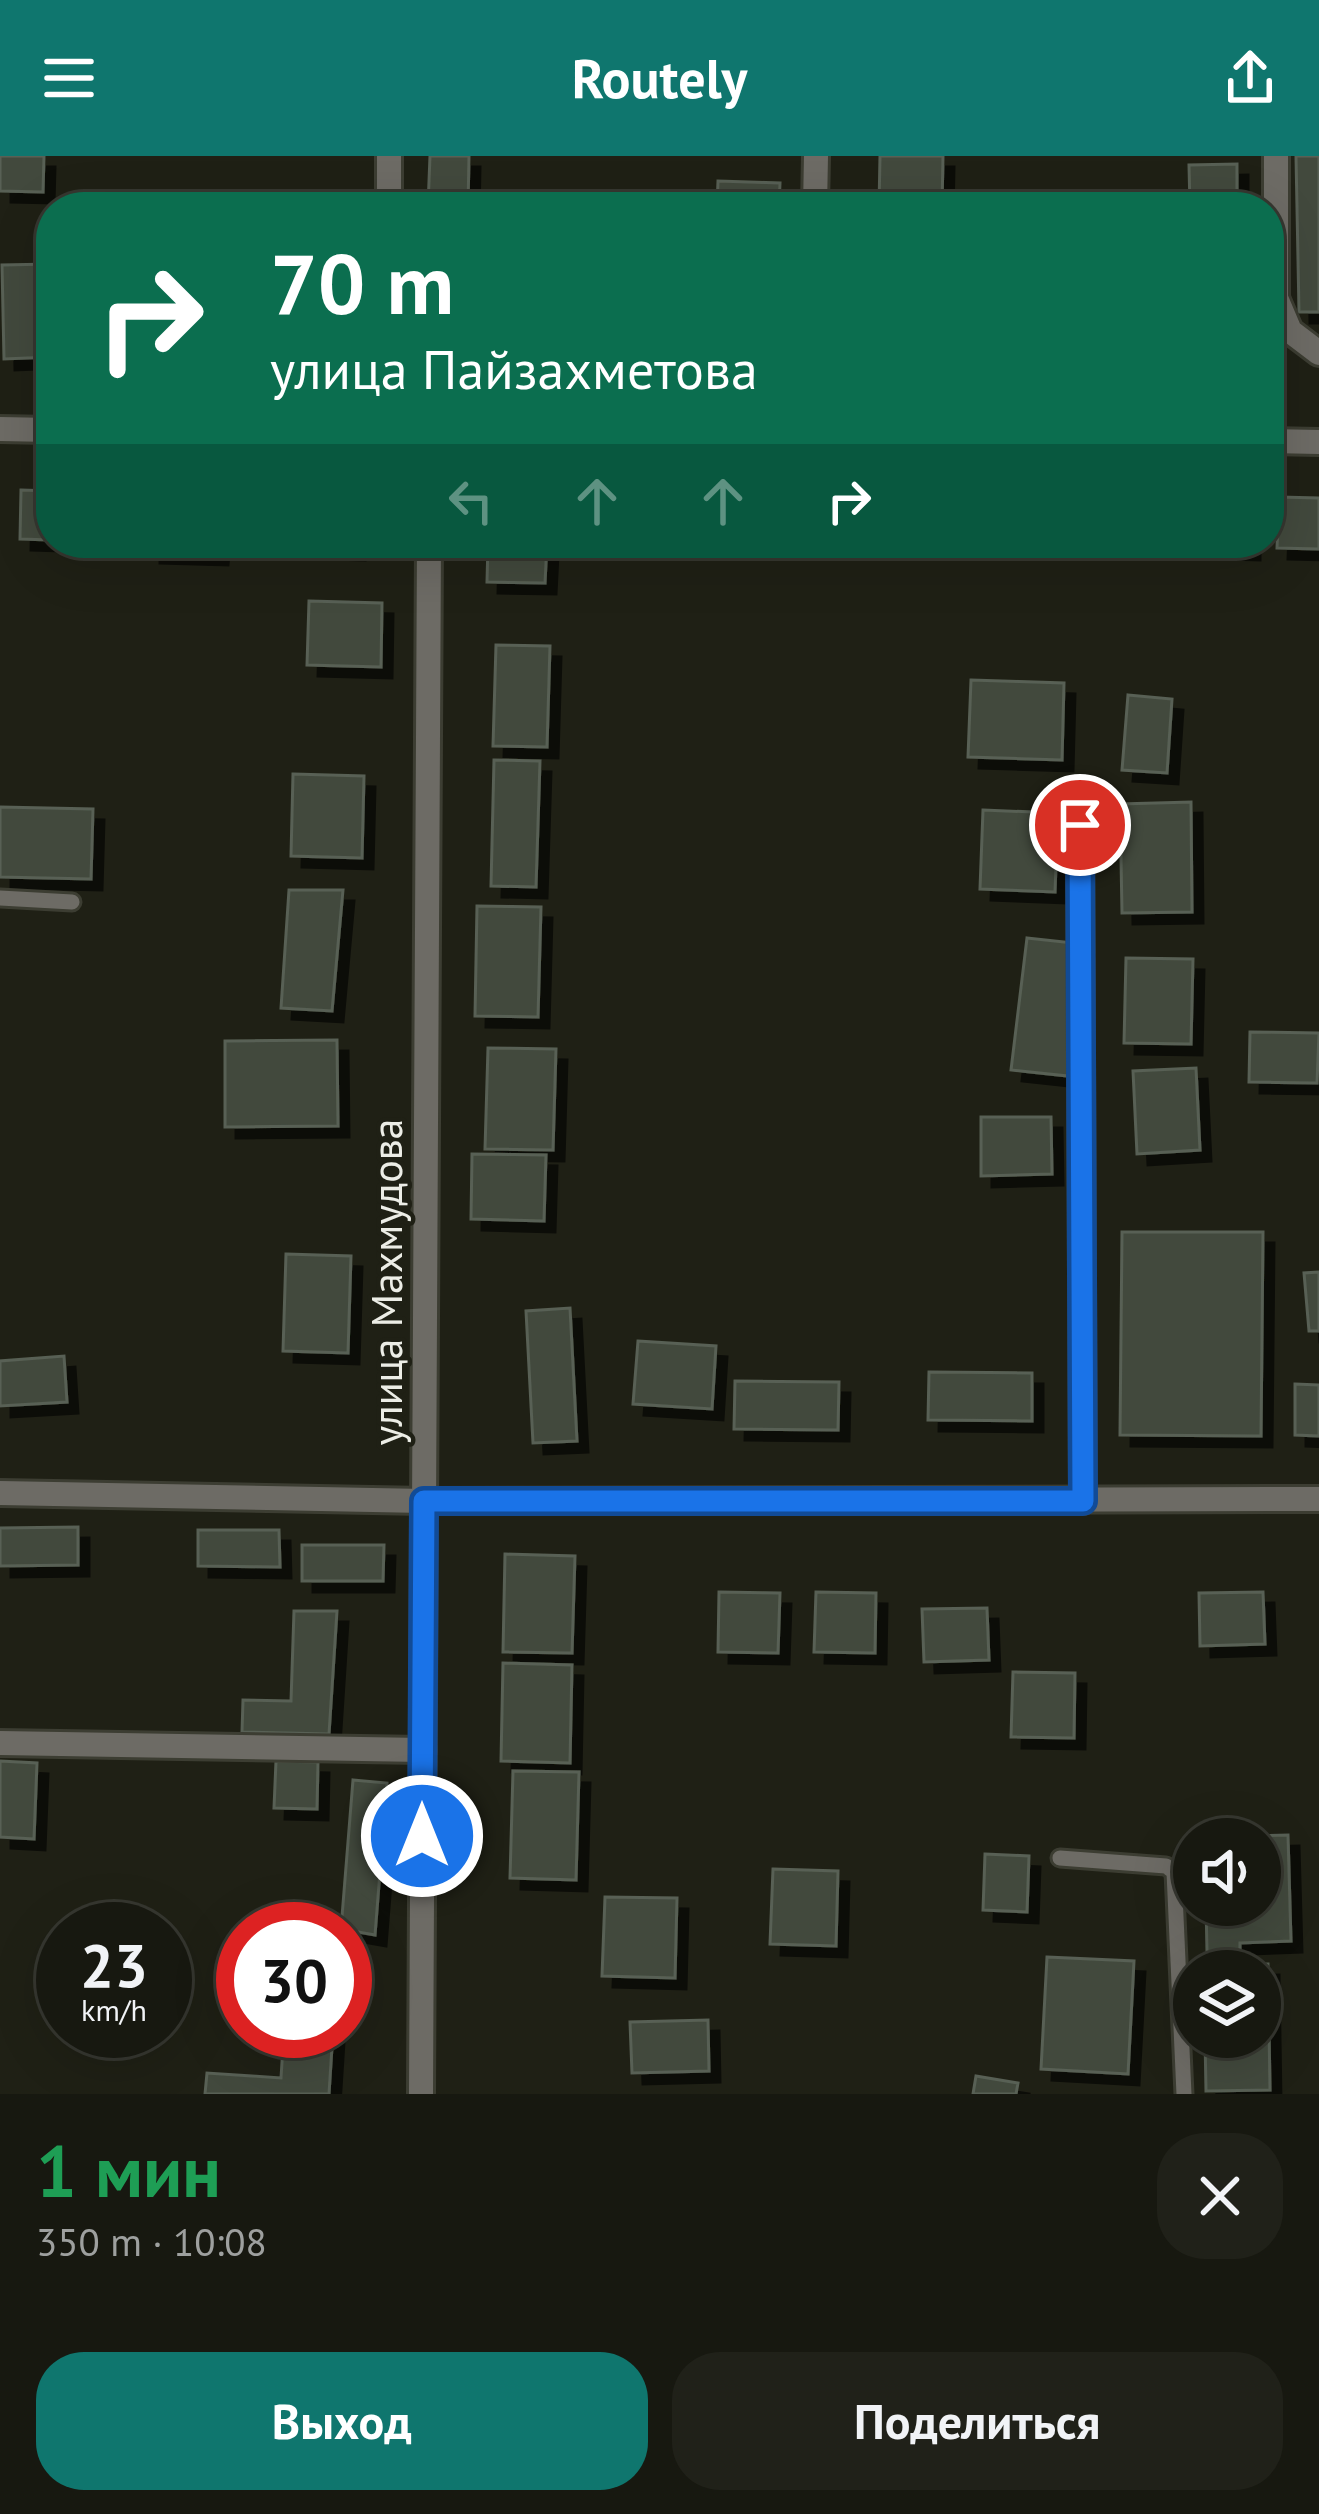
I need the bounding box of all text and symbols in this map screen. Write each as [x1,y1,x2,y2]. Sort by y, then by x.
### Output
text: Routely [572,43,747,113]
icon: menu [36,45,102,111]
icon: share [1217,45,1283,111]
text: 70 m [270,228,454,337]
icon: right [72,240,228,396]
text: улица Пайзахметова [270,334,758,404]
icon: left [438,468,504,534]
icon: ahead [564,468,630,534]
icon: ahead [690,468,756,534]
icon: right [816,468,882,534]
pin [1029,774,1131,876]
icon: arrive [1047,792,1113,858]
street label: улица Махмудова [359,1119,414,1445]
position arrow [359,1773,485,1899]
map controls [1173,1818,1281,2058]
button: sound [1173,1818,1281,1926]
speed limit sign: 30 [216,1902,372,2058]
text: 23 [80,1926,148,2004]
button: layers [1173,1950,1281,2058]
text: km/h [81,1990,147,2029]
text: 1 мин [36,2124,221,2217]
button: close [1157,2133,1283,2259]
text: 350 m · 10:08 [36,2216,267,2267]
button: Выход [36,2352,648,2490]
button: Поделиться [672,2352,1283,2490]

